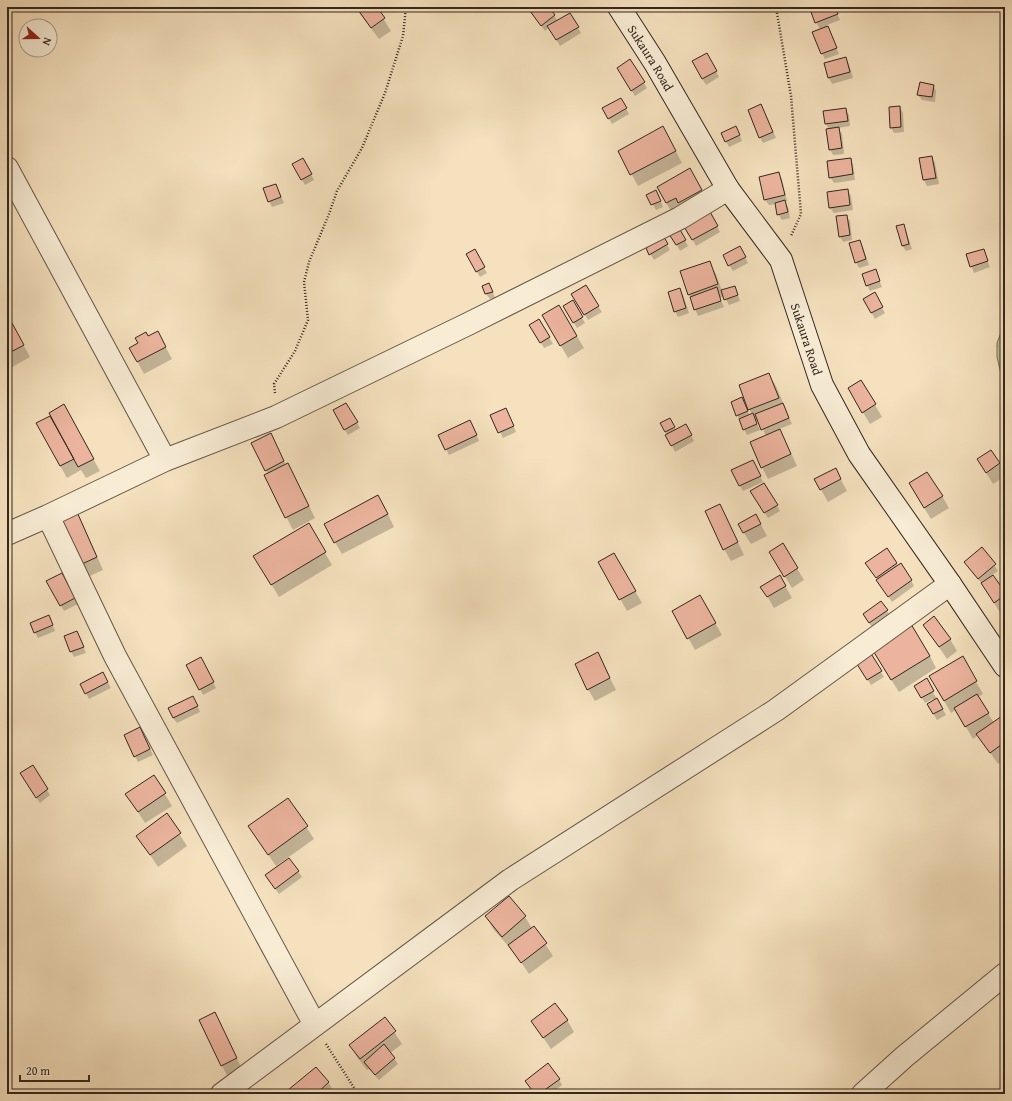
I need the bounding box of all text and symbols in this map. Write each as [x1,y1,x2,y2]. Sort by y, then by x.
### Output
north arrow [18,18,58,58]
street label: Sukaura Road [623,21,679,94]
text: N [38,35,56,48]
street label: Sukaura Road [786,301,828,378]
scale bar [20,1057,89,1083]
text: 20 m [26,1062,50,1079]

